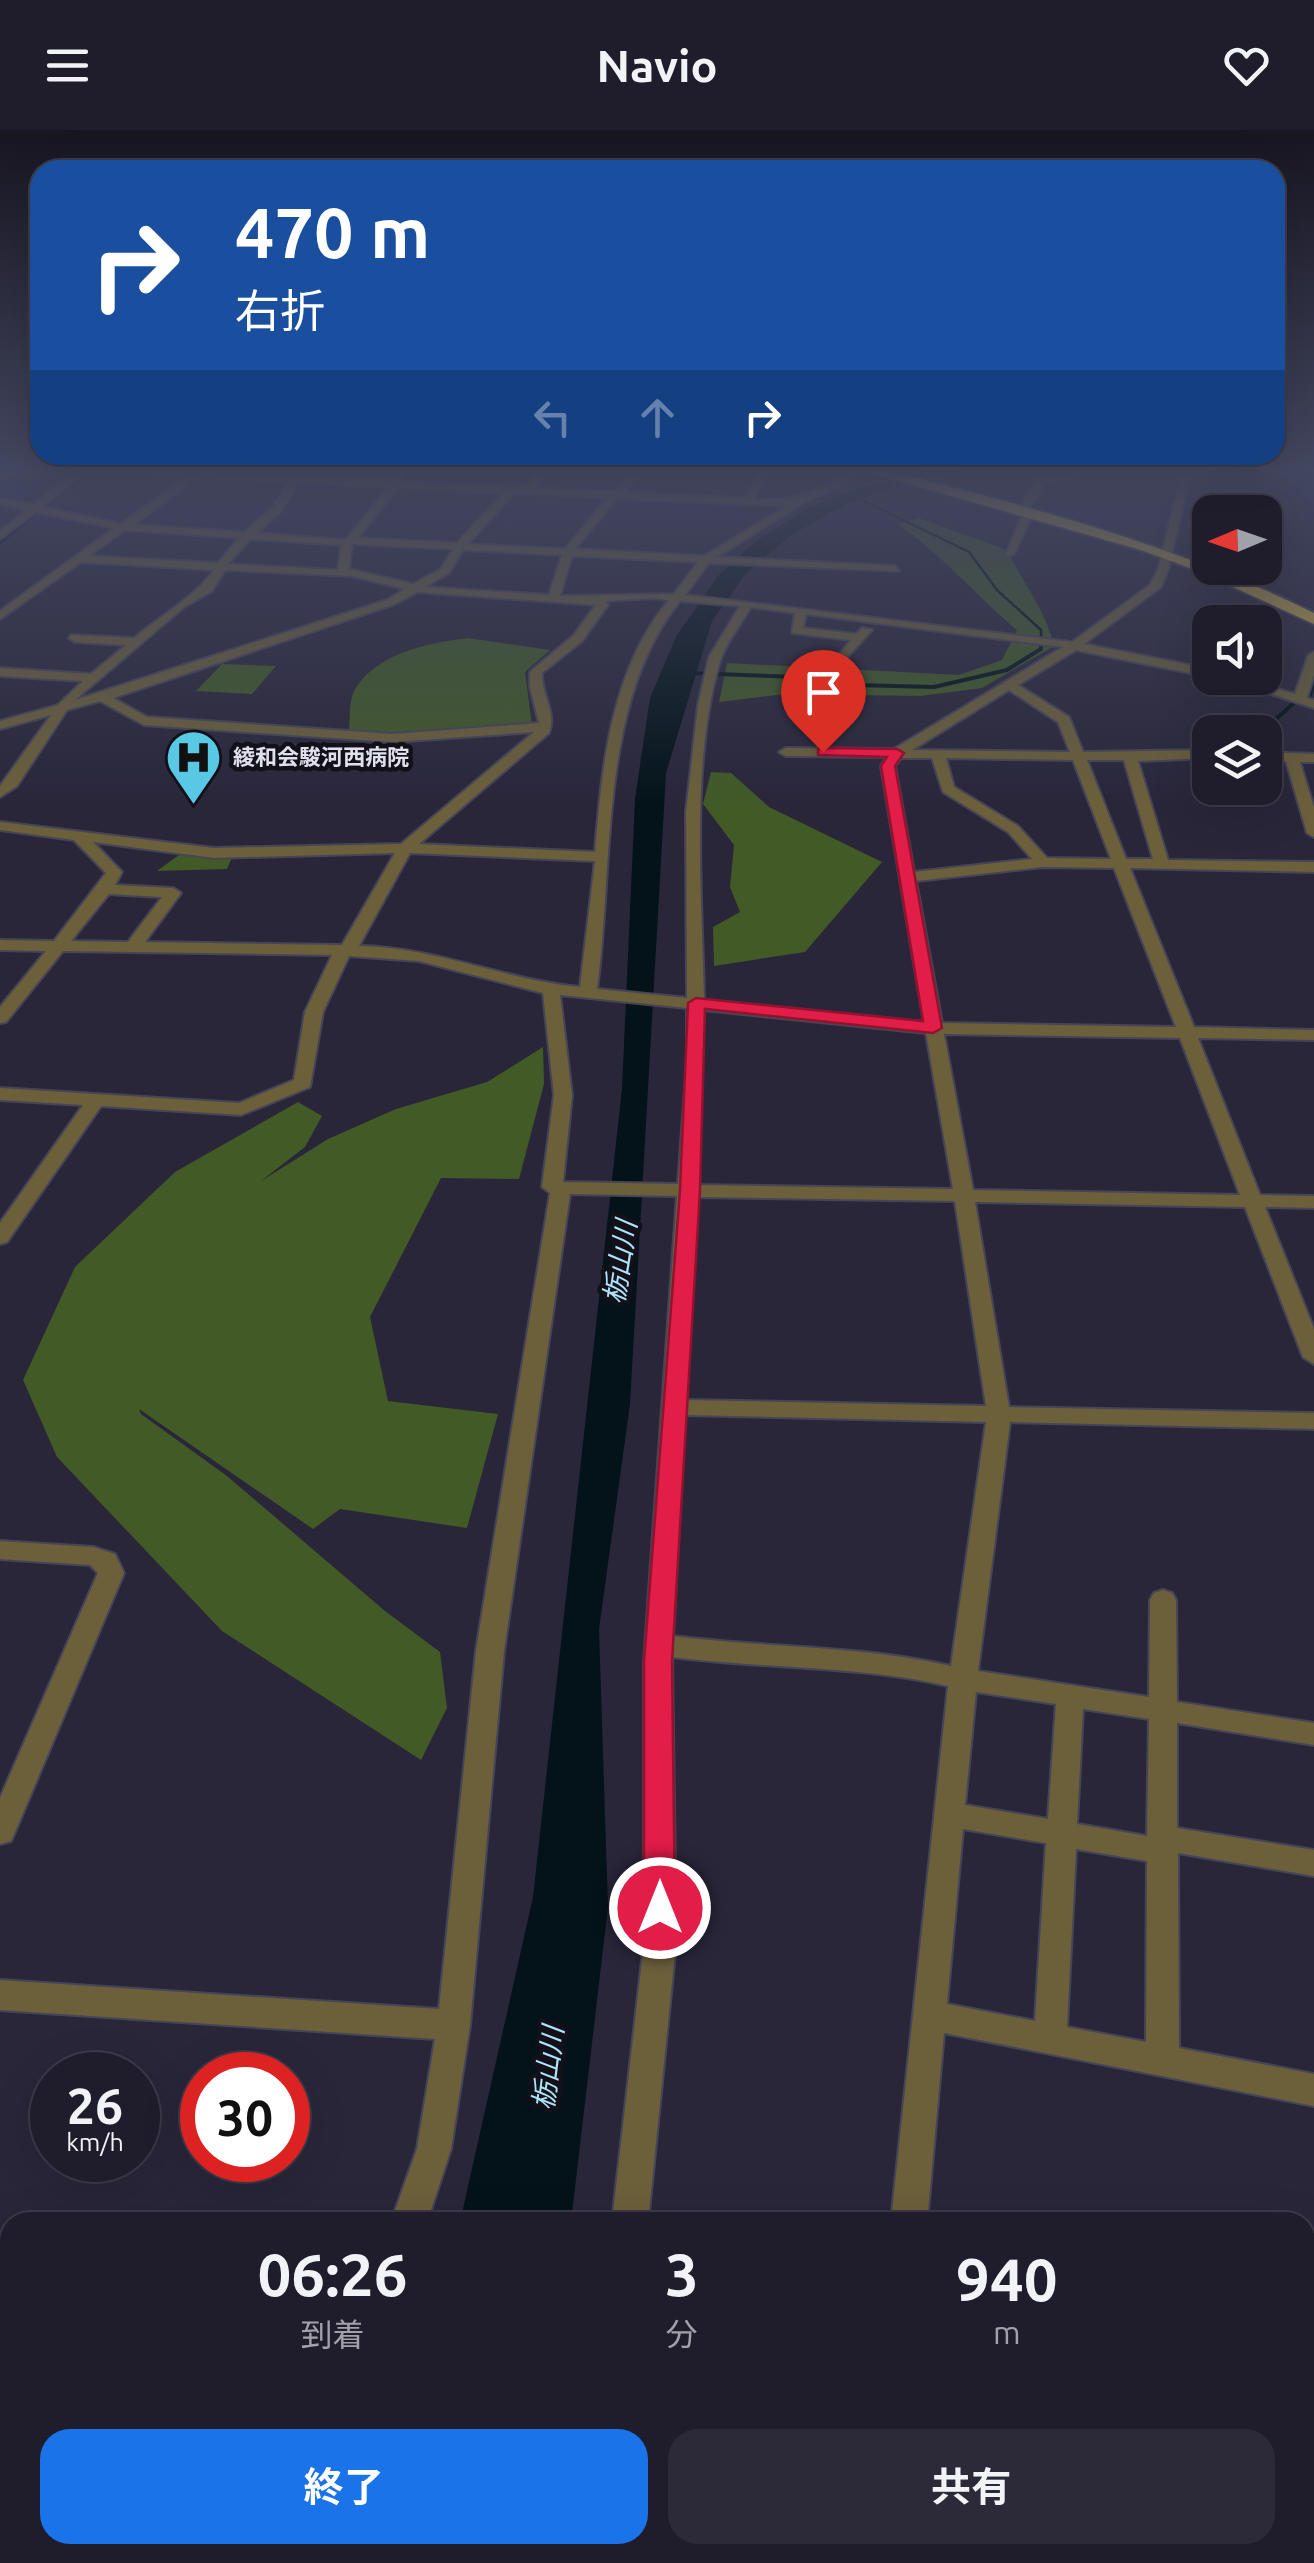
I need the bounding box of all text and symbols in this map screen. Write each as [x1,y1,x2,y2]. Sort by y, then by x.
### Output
icon: menu [40,38,95,93]
icon: heart [1219,38,1274,93]
text: Navio [596,40,718,91]
text: 470 m [235,193,430,271]
icon: right [70,200,200,330]
text: 右折 [235,285,325,336]
icon: left [525,390,580,445]
icon: ahead [630,390,685,445]
icon: right [735,390,790,445]
north arrow [1192,495,1282,585]
map controls [1192,495,1282,805]
button: sound [1192,605,1282,695]
pin [781,650,866,753]
icon: arrive [796,665,851,720]
button: layers [1192,715,1282,805]
hospital icon: 綾和会駿河西病院 [164,727,224,806]
place label: 綾和会駿河西病院 [233,744,409,769]
water label: 栃山川 [598,1215,642,1306]
position arrow [608,1856,712,1960]
water label: 栃山川 [527,2021,568,2112]
speed limit sign: 30 [180,2052,310,2182]
text: 26 [67,2077,123,2133]
text: km/h [66,2128,124,2156]
text: 06:26 [257,2240,408,2307]
text: 3 [665,2240,699,2307]
text: 940 [956,2245,1058,2312]
text: m [993,2314,1021,2350]
text: 到着 [300,2316,364,2352]
text: 分 [666,2316,698,2352]
button: 終了 [40,2429,648,2544]
button: 共有 [668,2429,1275,2544]

